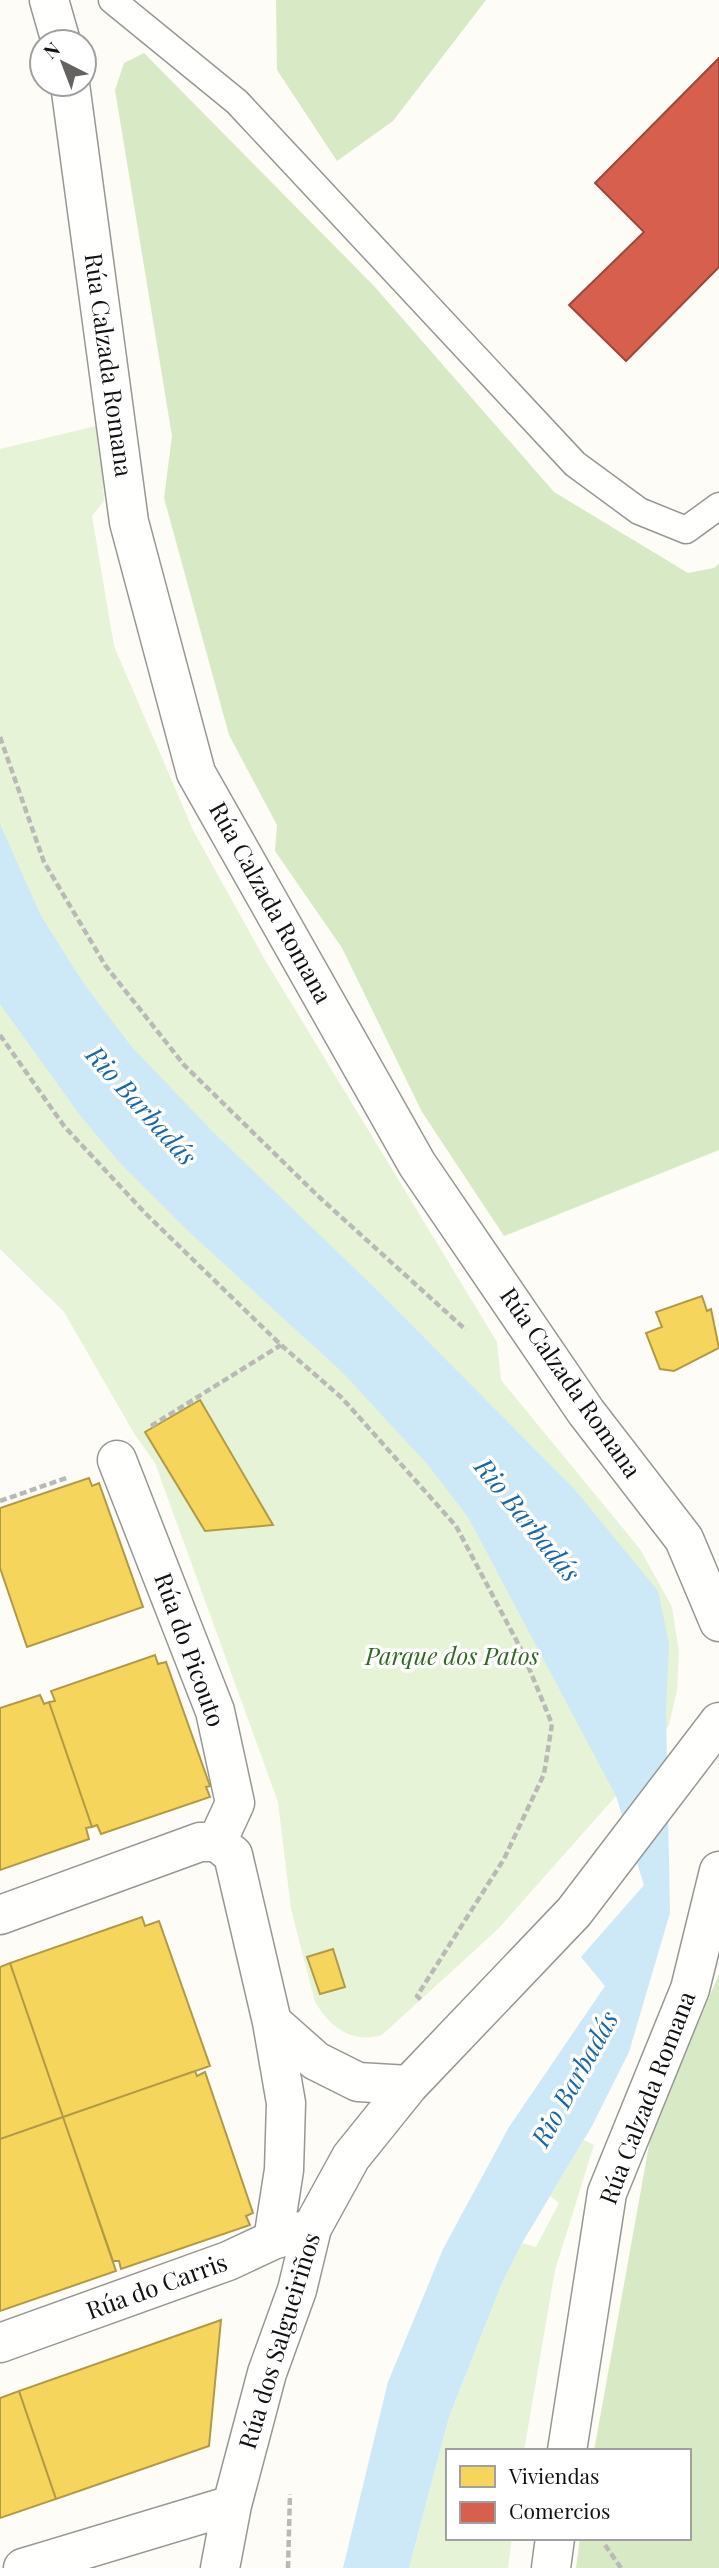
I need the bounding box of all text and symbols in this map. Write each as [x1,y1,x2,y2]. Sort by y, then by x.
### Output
north arrow [28,28,98,98]
text: N [37,35,65,64]
street label: Rúa Calzada Romana [78,251,142,479]
street label: Rúa Calzada Romana [203,796,340,1009]
water label: Rio Barbadás [78,1037,205,1172]
street label: Rúa Calzada Romana [494,1280,649,1483]
water label: Rio Barbadás [467,1449,589,1588]
street label: Rúa do Picouto [148,1568,234,1731]
park label: Parque dos Patos [364,1639,539,1671]
street label: Rúa Calzada Romana [591,1986,702,2208]
water label: Rio Barbadás [522,2004,625,2153]
street label: Rúa dos Salgueiriños [230,2228,326,2452]
street label: Rúa do Carris [81,2245,231,2325]
legend [446,2449,691,2540]
text: Viviendas [508,2461,599,2489]
text: Comercios [509,2496,610,2524]

